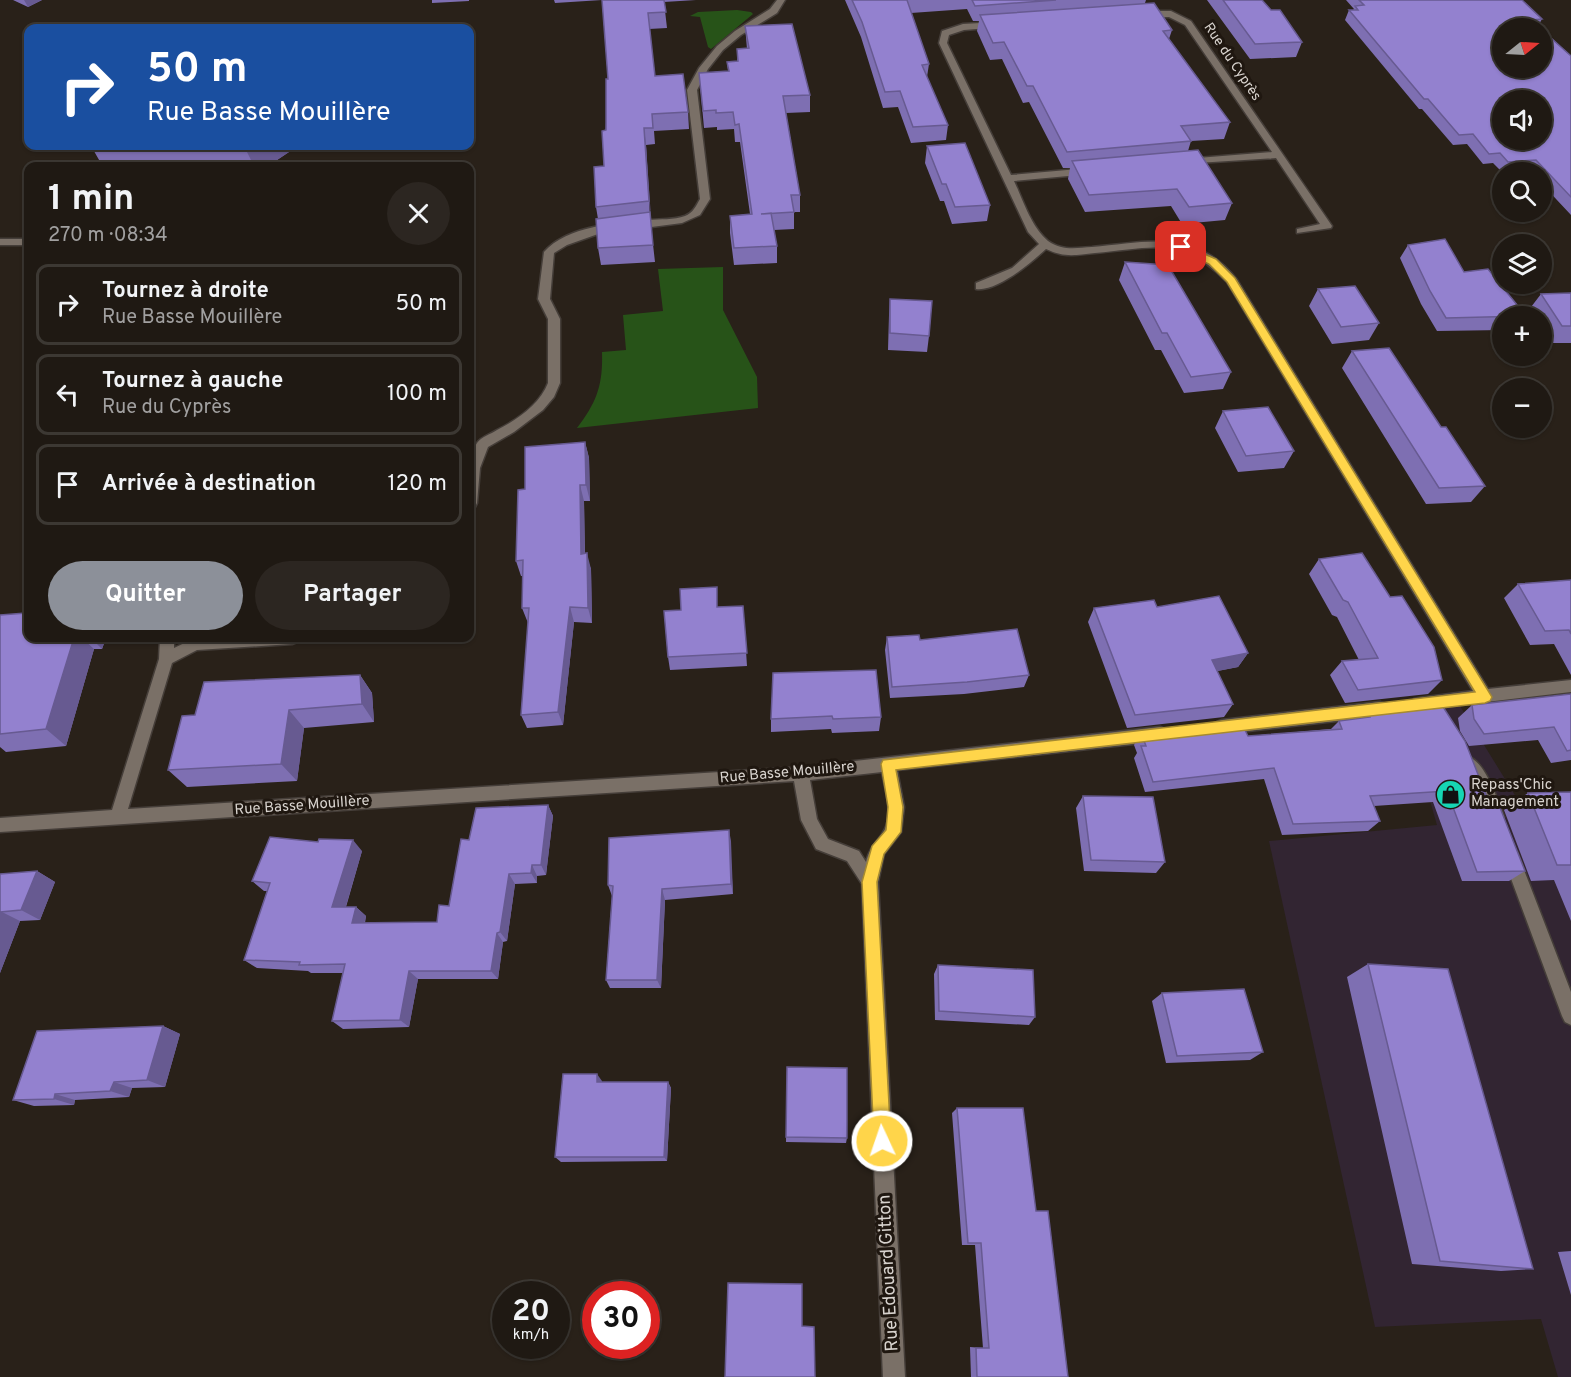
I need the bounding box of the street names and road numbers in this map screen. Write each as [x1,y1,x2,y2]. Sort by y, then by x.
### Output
street label: Rue du Cyprès [1200,20,1264,104]
street label: Rue Basse Mouillère [719,758,855,788]
street label: Rue Basse Mouillère [234,792,370,820]
street label: Rue Edouard Gitton [873,1194,905,1352]

